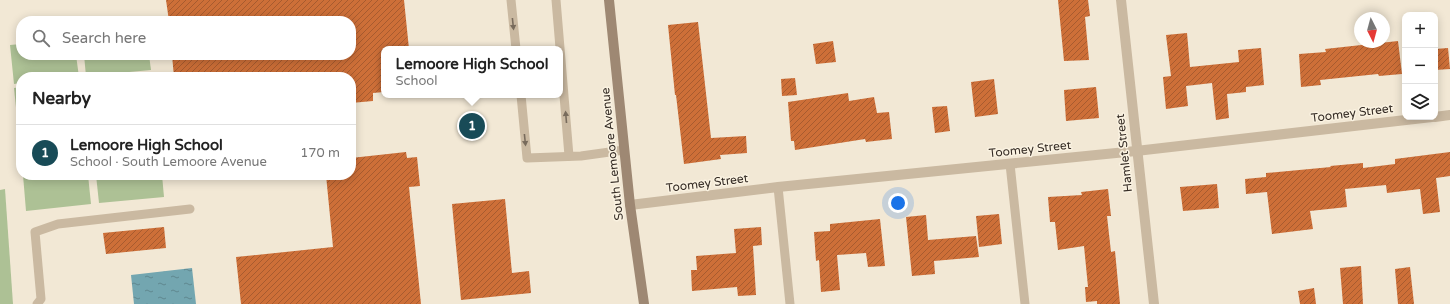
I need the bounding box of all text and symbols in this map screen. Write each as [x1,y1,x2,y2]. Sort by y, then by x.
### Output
north arrow [1354,12,1390,48]
map controls [1402,12,1438,120]
button: + [1402,12,1438,48]
search box [16,16,356,60]
one-way arrow [510,18,517,31]
icon: search [30,27,52,49]
text: Search here [62,29,146,47]
popup [381,46,563,98]
button: − [1402,48,1438,84]
text: Lemoore High School [396,55,548,73]
text: School [396,73,438,89]
button: layers [1402,84,1438,120]
street label: South Lemoore Avenue [598,87,626,221]
text: Nearby [32,88,91,109]
street label: Toomey Street [1310,101,1394,125]
pin: 1 [459,111,485,141]
one-way arrow [562,111,569,123]
street label: Hamlet Street [1113,113,1135,193]
one-way arrow [522,134,529,146]
text: Lemoore High School [70,136,223,154]
street label: Toomey Street [988,138,1072,160]
text: 1 [41,145,49,161]
text: 170 m [300,145,340,161]
text: School · South Lemoore Avenue [70,154,267,170]
street label: Toomey Street [665,171,749,195]
your location [888,193,908,213]

